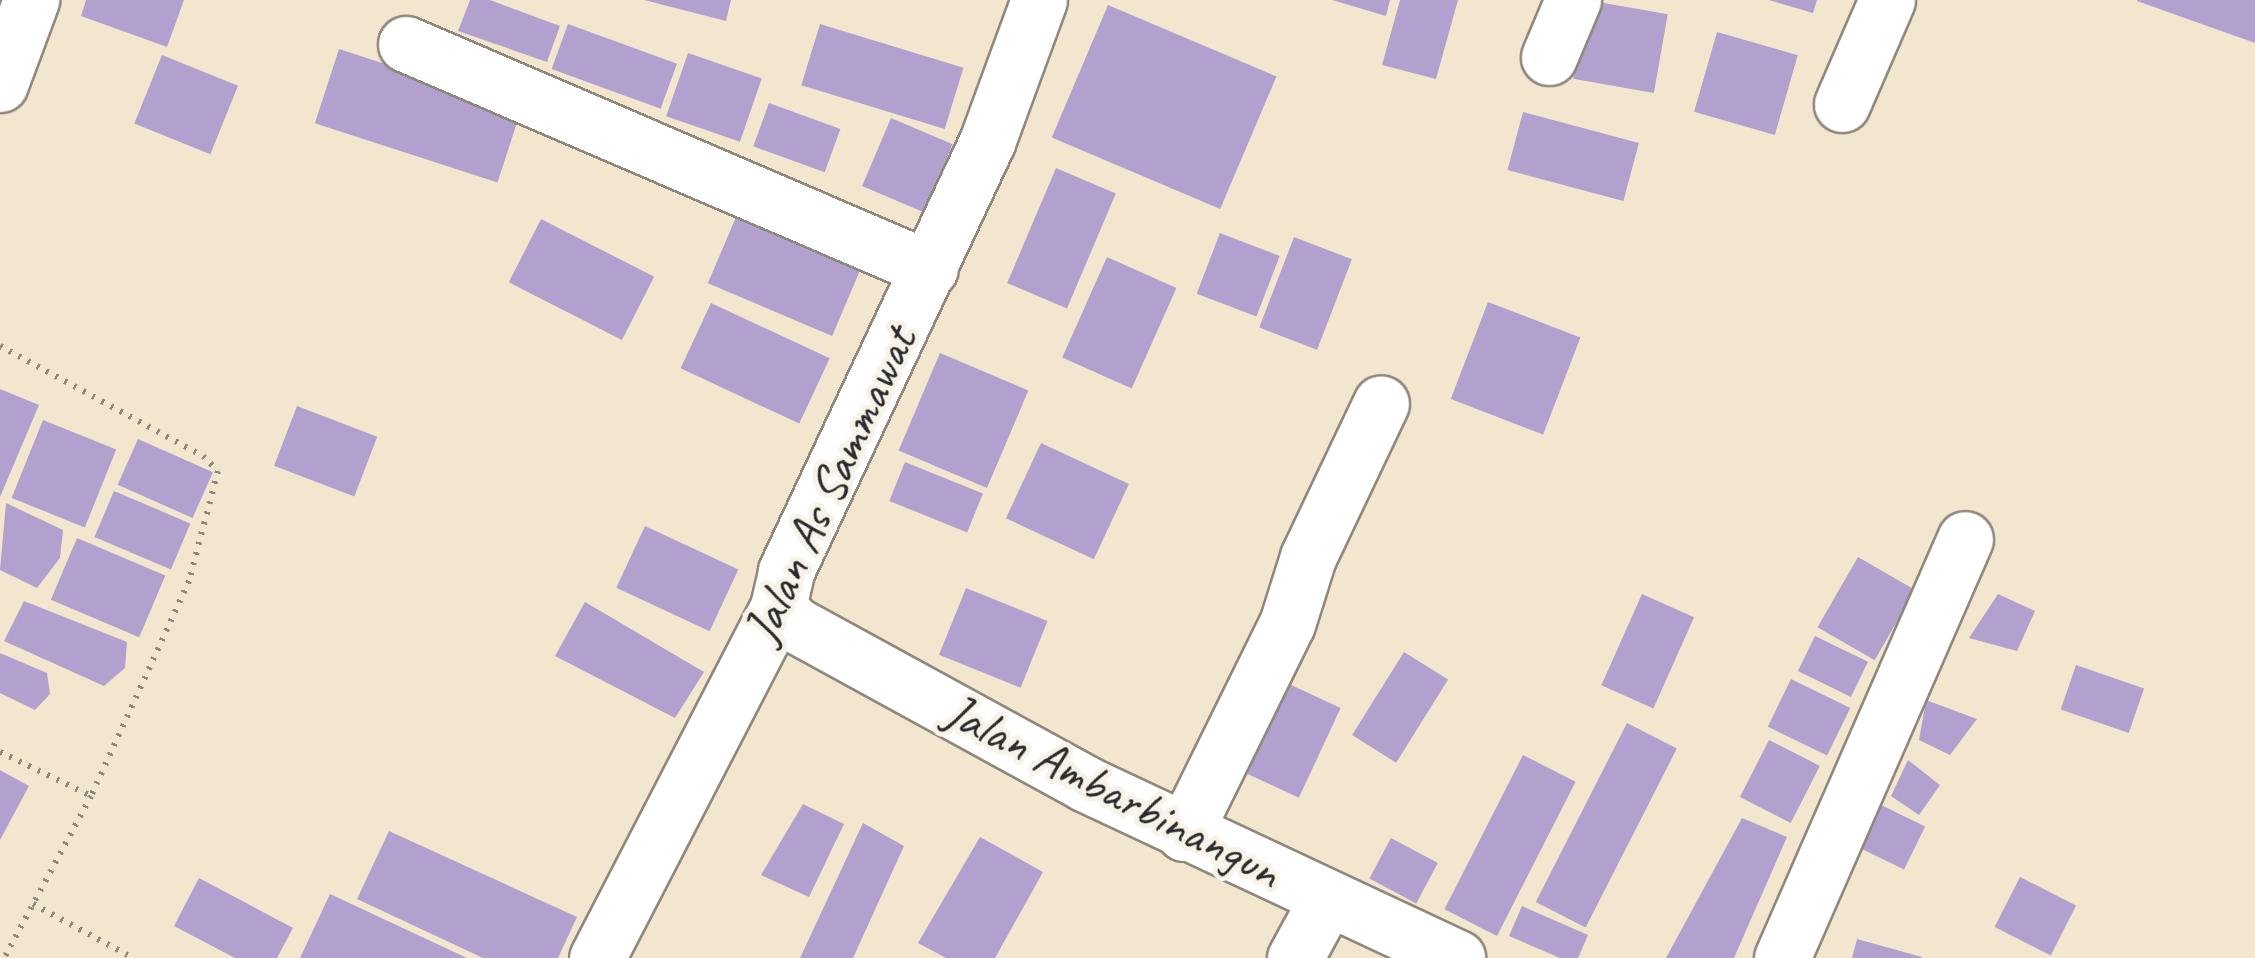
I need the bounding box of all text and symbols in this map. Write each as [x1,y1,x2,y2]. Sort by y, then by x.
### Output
street label: Jalan As Sammawat [731,318,929,652]
street label: Jalan Ambarbinangun [935,680,1291,902]

